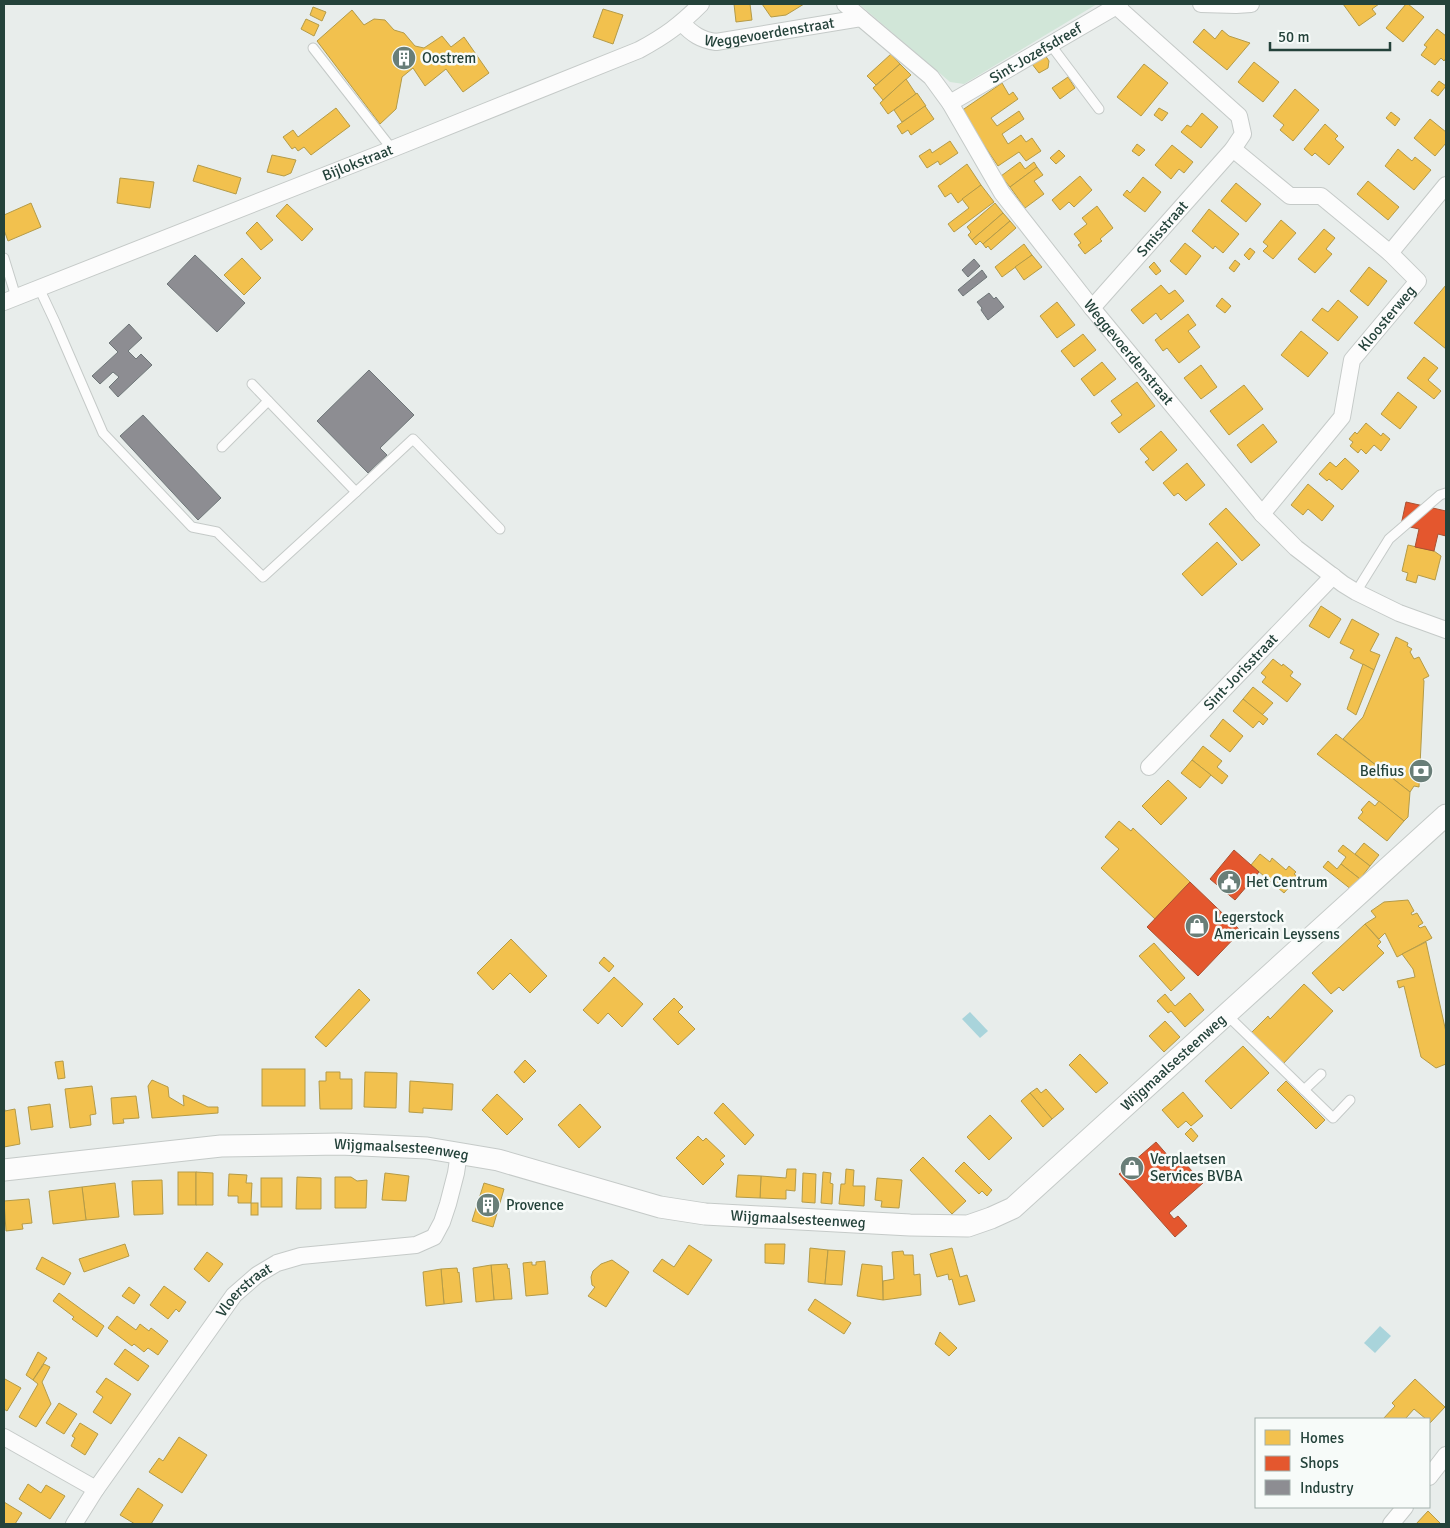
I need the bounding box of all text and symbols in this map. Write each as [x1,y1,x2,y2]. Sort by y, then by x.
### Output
street label: Weggevoerdenstraat [702,14,836,51]
street label: Sint-Jozefsdreef [986,19,1086,87]
scale bar [1270,20,1390,52]
text: 50 m [1278,28,1309,46]
building icon: Oostrem [391,45,417,71]
place label: Oostrem [422,49,476,67]
street label: Bijlokstraat [320,141,395,185]
street label: Smisstraat [1133,197,1192,260]
street label: Kloosterweg [1354,282,1419,355]
street label: Weggevoerdenstraat [1080,296,1177,409]
street label: Sint-Jorisstraat [1200,630,1282,714]
bank icon: Belfius [1408,758,1434,784]
place label: Belfius [1360,762,1404,780]
public building icon: Het Centrum [1216,869,1242,895]
place label: Het Centrum [1246,873,1328,891]
place label: Legerstock Americain Leyssens [1214,908,1340,943]
shop icon: Legerstock Americain Leyssens [1184,913,1210,939]
street label: Wijgmaalsesteenweg [1117,1010,1230,1115]
street label: Wijgmaalsesteenweg [334,1135,470,1164]
place label: Verplaetsen Services BVBA [1150,1150,1243,1185]
shop icon: Verplaetsen Services BVBA [1119,1155,1145,1181]
building icon: Provence [475,1192,501,1218]
place label: Provence [506,1196,564,1214]
street label: Wijgmaalsesteenweg [730,1206,866,1232]
street label: Vloerstraat [212,1259,275,1321]
legend [1255,1418,1430,1508]
text: Homes [1300,1429,1344,1447]
text: Shops [1300,1454,1339,1472]
text: Industry [1300,1479,1353,1497]

